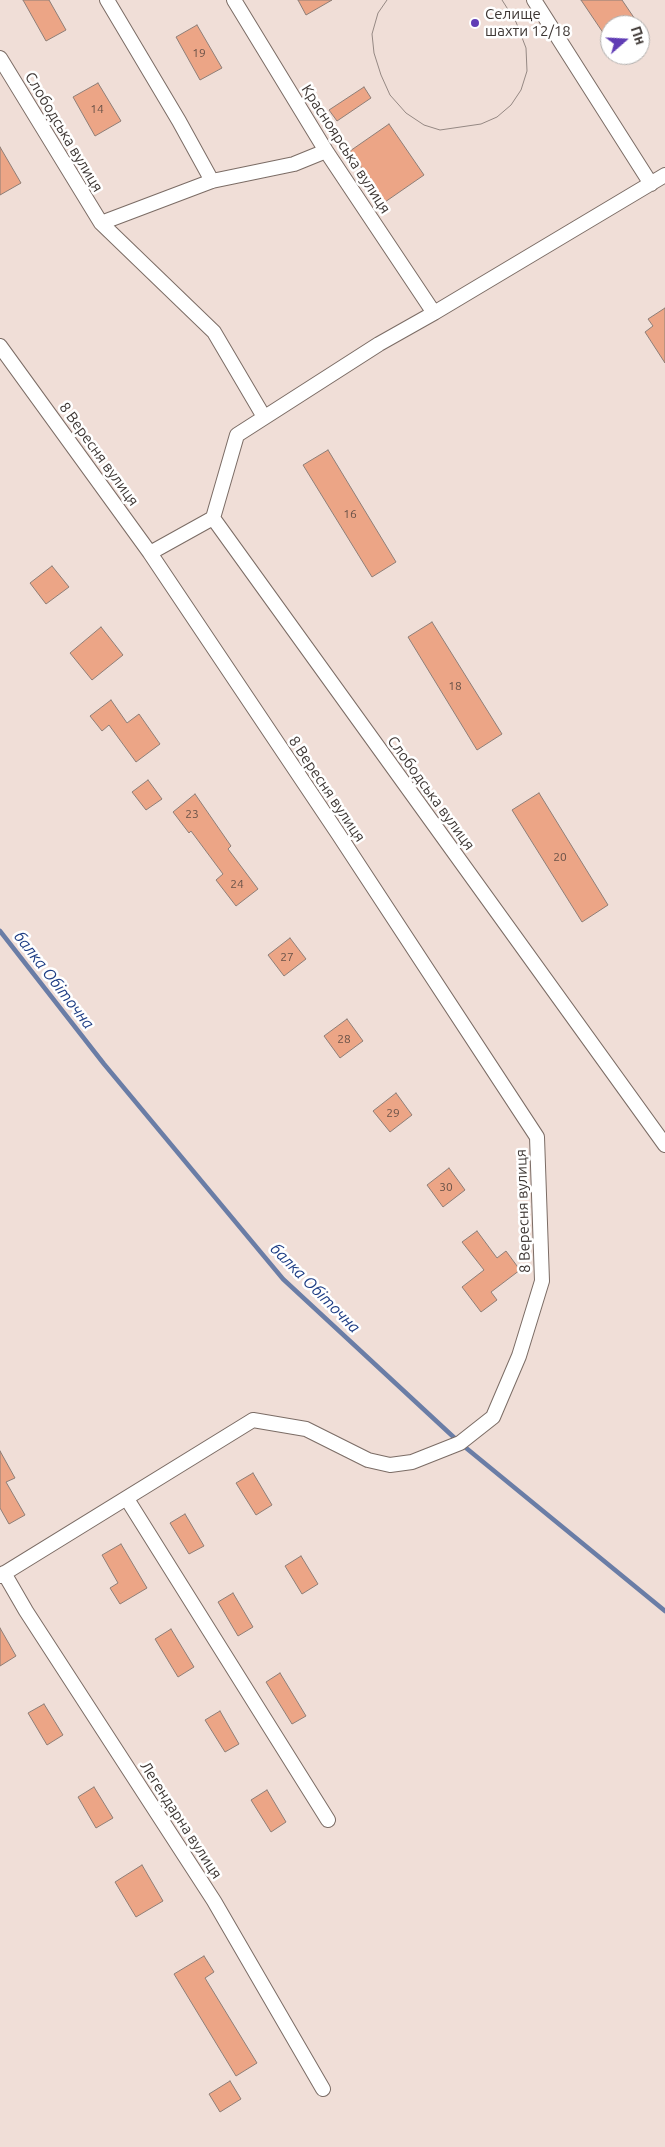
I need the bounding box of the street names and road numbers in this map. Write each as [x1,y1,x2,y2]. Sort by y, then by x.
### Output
street label: Слободська вулиця [21,69,107,195]
street label: Красноярська вулиця [298,81,394,217]
street label: 8 Вересня вулиця [55,399,143,509]
street label: Слободська вулиця [384,732,478,854]
street label: 8 Вересня вулиця [285,733,369,845]
street label: 8 Вересня вулиця [512,1149,534,1273]
street label: Легендарна вулиця [136,1758,226,1882]

